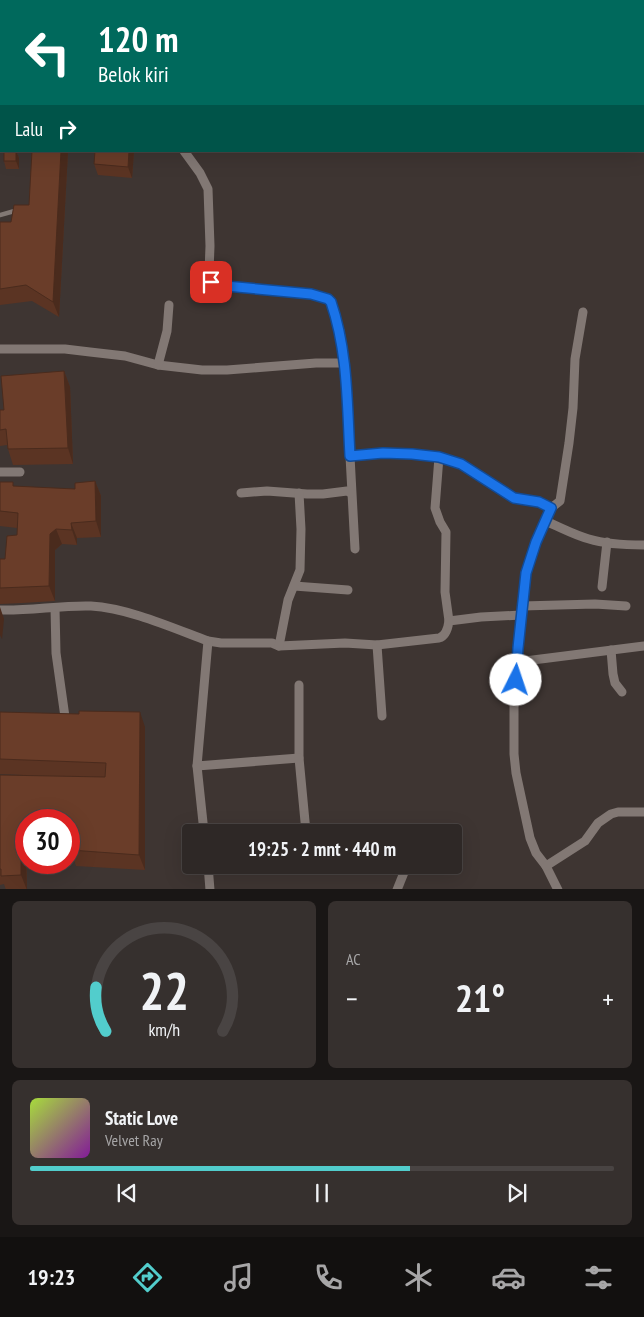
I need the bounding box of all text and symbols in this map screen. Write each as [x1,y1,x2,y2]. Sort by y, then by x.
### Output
text: 120 m [98,16,179,62]
icon: left [15,20,80,85]
text: Belok kiri [98,60,169,88]
icon: right [53,115,81,143]
text: Lalu [15,117,43,141]
pin [190,261,232,303]
icon: arrive [197,268,225,296]
position arrow [489,653,541,705]
speed limit sign: 30 [15,809,80,874]
text: 19:25 · 2 mnt · 440 m [248,837,396,861]
text: AC [346,949,361,969]
text: 22 [139,957,189,1024]
text: 21° [455,973,505,1022]
text: − [346,980,358,1017]
text: + [602,980,614,1017]
text: km/h [148,1018,180,1041]
text: Static Love [105,1106,178,1130]
text: Velvet Ray [105,1130,163,1150]
icon: previous [113,1179,141,1207]
icon: pause [308,1179,336,1207]
icon: next [503,1179,531,1207]
icon: directions [130,1260,165,1295]
icon: music [221,1260,256,1295]
icon: phone [311,1260,346,1295]
icon: climate [401,1260,436,1295]
icon: car [491,1260,526,1295]
icon: filters [581,1260,616,1295]
text: 19:23 [28,1263,75,1291]

